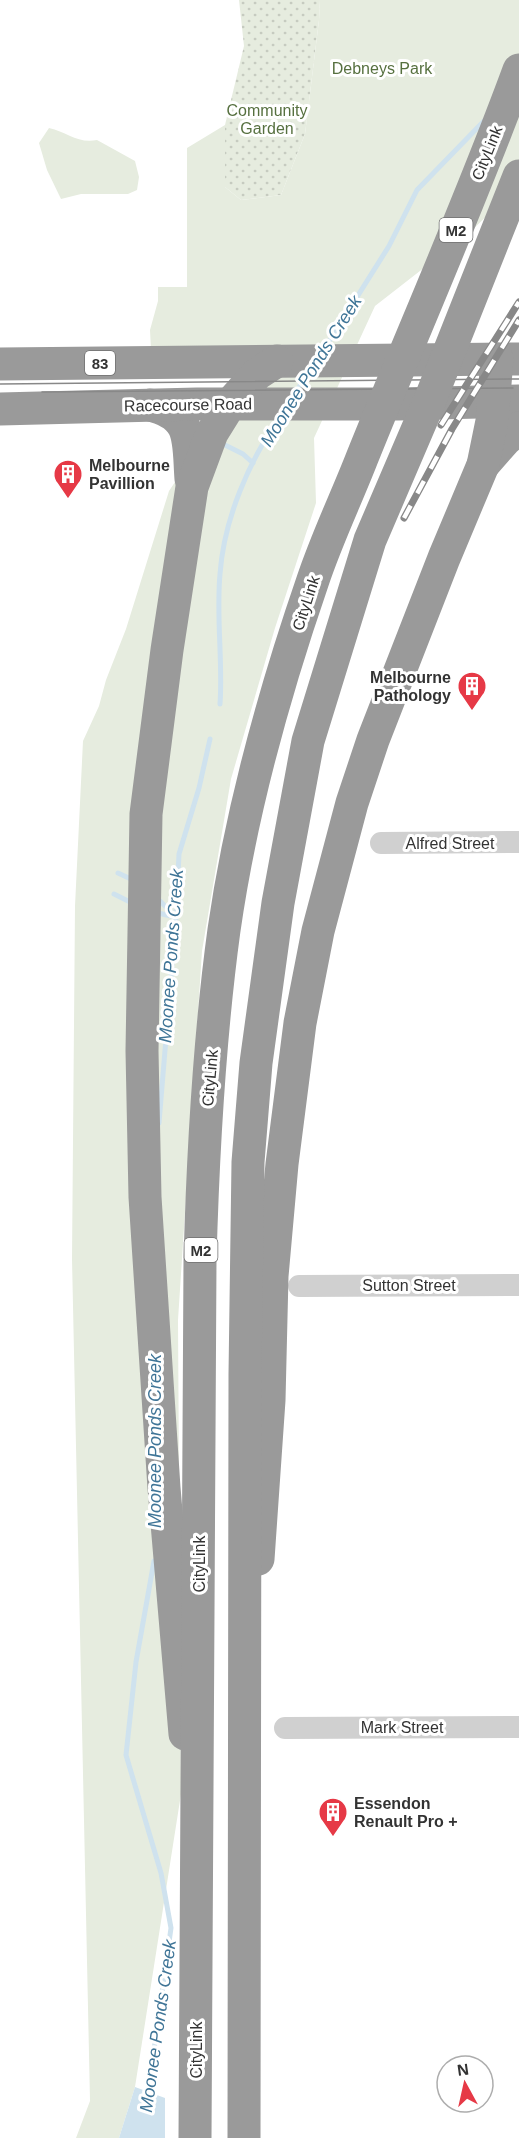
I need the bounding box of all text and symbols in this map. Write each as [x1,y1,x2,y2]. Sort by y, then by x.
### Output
park label: Debneys Park [332,60,433,77]
park label: Community Garden [227,102,307,137]
street label: CityLink [468,123,506,183]
road number: M2 [440,218,472,242]
water label: Moonee Ponds Creek [256,291,366,450]
road number: 83 [85,351,115,375]
street label: Racecourse Road [124,395,252,415]
place label: Melbourne Pavillion [89,457,170,492]
building icon: Melbourne Pavillion [52,458,84,500]
street label: CityLink [289,572,323,633]
place label: Melbourne Pathology [370,669,451,704]
building icon: Melbourne Pathology [456,670,488,712]
street label: Alfred Street [406,835,495,852]
water label: Moonee Ponds Creek [155,867,187,1044]
street label: CityLink [199,1048,221,1107]
road number: M2 [184,1238,218,1262]
street label: Sutton Street [362,1277,456,1294]
water label: Moonee Ponds Creek [145,1353,165,1528]
street label: CityLink [191,1535,208,1592]
street label: Mark Street [361,1719,444,1736]
place label: Essendon Renault Pro + [354,1795,458,1830]
building icon: Essendon Renault Pro + [317,1796,349,1838]
water label: Moonee Ponds Creek [136,1937,180,2114]
street label: CityLink [188,2021,205,2078]
north arrow [435,2054,495,2114]
text: N [456,2060,470,2079]

